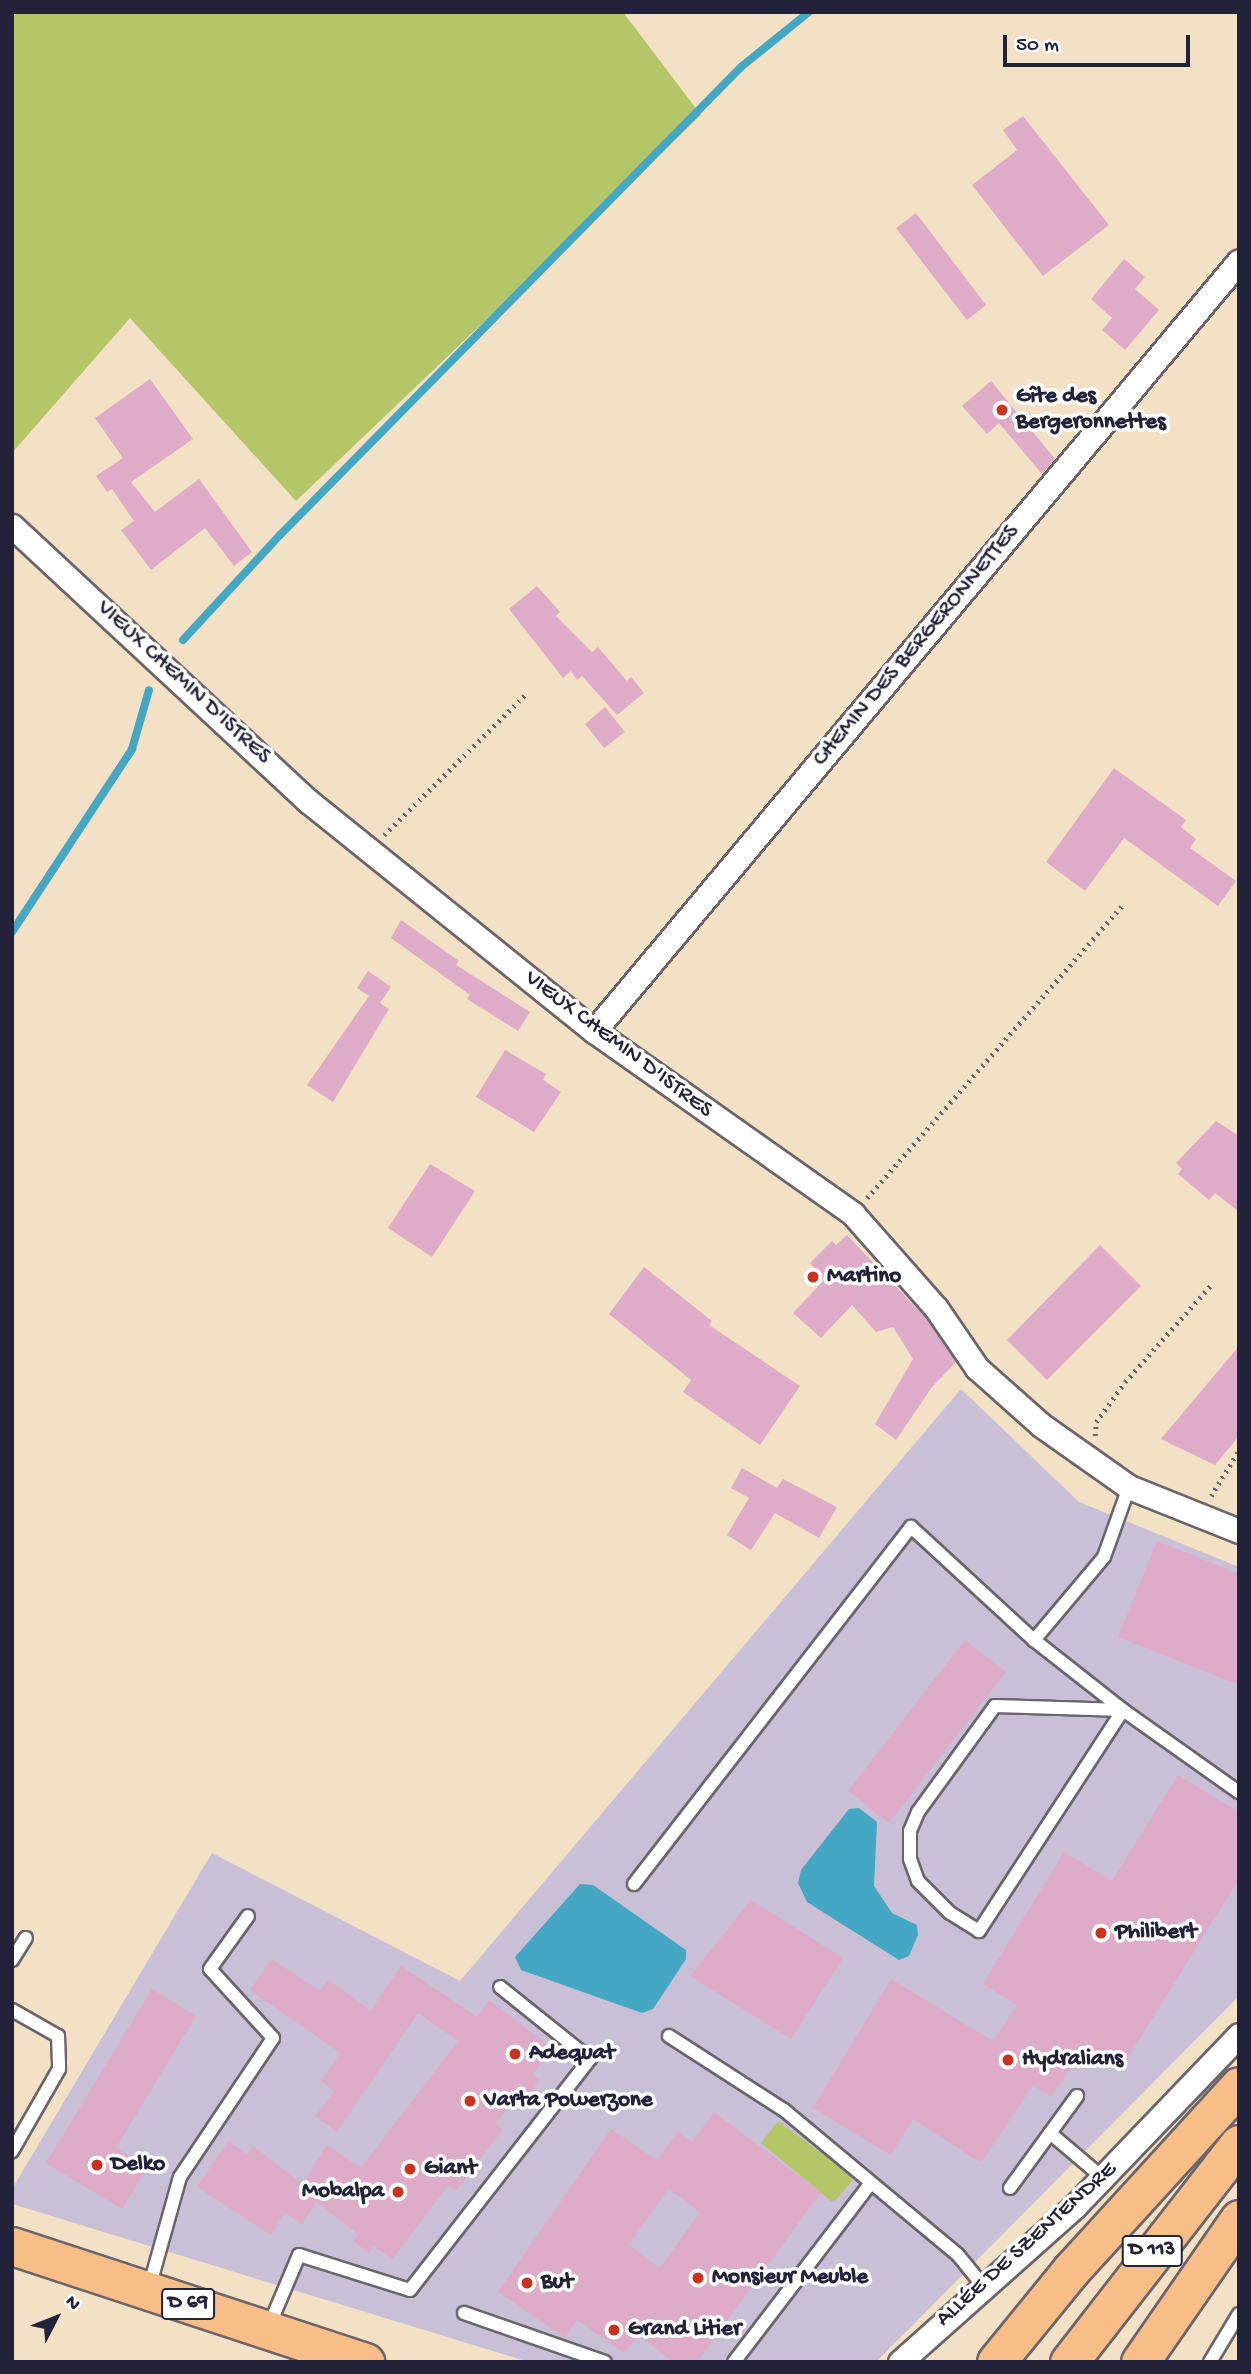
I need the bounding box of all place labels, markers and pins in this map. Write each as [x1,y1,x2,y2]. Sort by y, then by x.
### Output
place label: Gîte des Bergeronnettes [1016,383,1166,437]
marker: Gîte des Bergeronnettes [994,402,1010,418]
place label: Martino [827,1263,901,1291]
marker: Martino [805,1269,821,1285]
place label: Philibert [1115,1919,1197,1947]
marker: Philibert [1093,1925,1109,1941]
place label: Adequat [529,2040,615,2068]
marker: Adequat [507,2046,523,2062]
place label: Hydralians [1022,2046,1123,2074]
marker: Hydralians [1000,2052,1016,2068]
place label: Varta Powerzone [484,2087,653,2115]
marker: Varta Powerzone [462,2093,478,2109]
place label: Delko [111,2151,165,2179]
place label: Giant [424,2155,477,2183]
marker: Delko [89,2157,105,2173]
marker: Giant [402,2161,418,2177]
place label: Mobalpa [302,2178,384,2206]
marker: Mobalpa [390,2184,406,2200]
place label: Monsieur Meuble [712,2264,868,2292]
place label: But [541,2269,573,2297]
marker: Monsieur Meuble [690,2270,706,2286]
marker: But [519,2275,535,2291]
place label: Grand Litier [628,2316,741,2344]
marker: Grand Litier [606,2322,622,2338]

